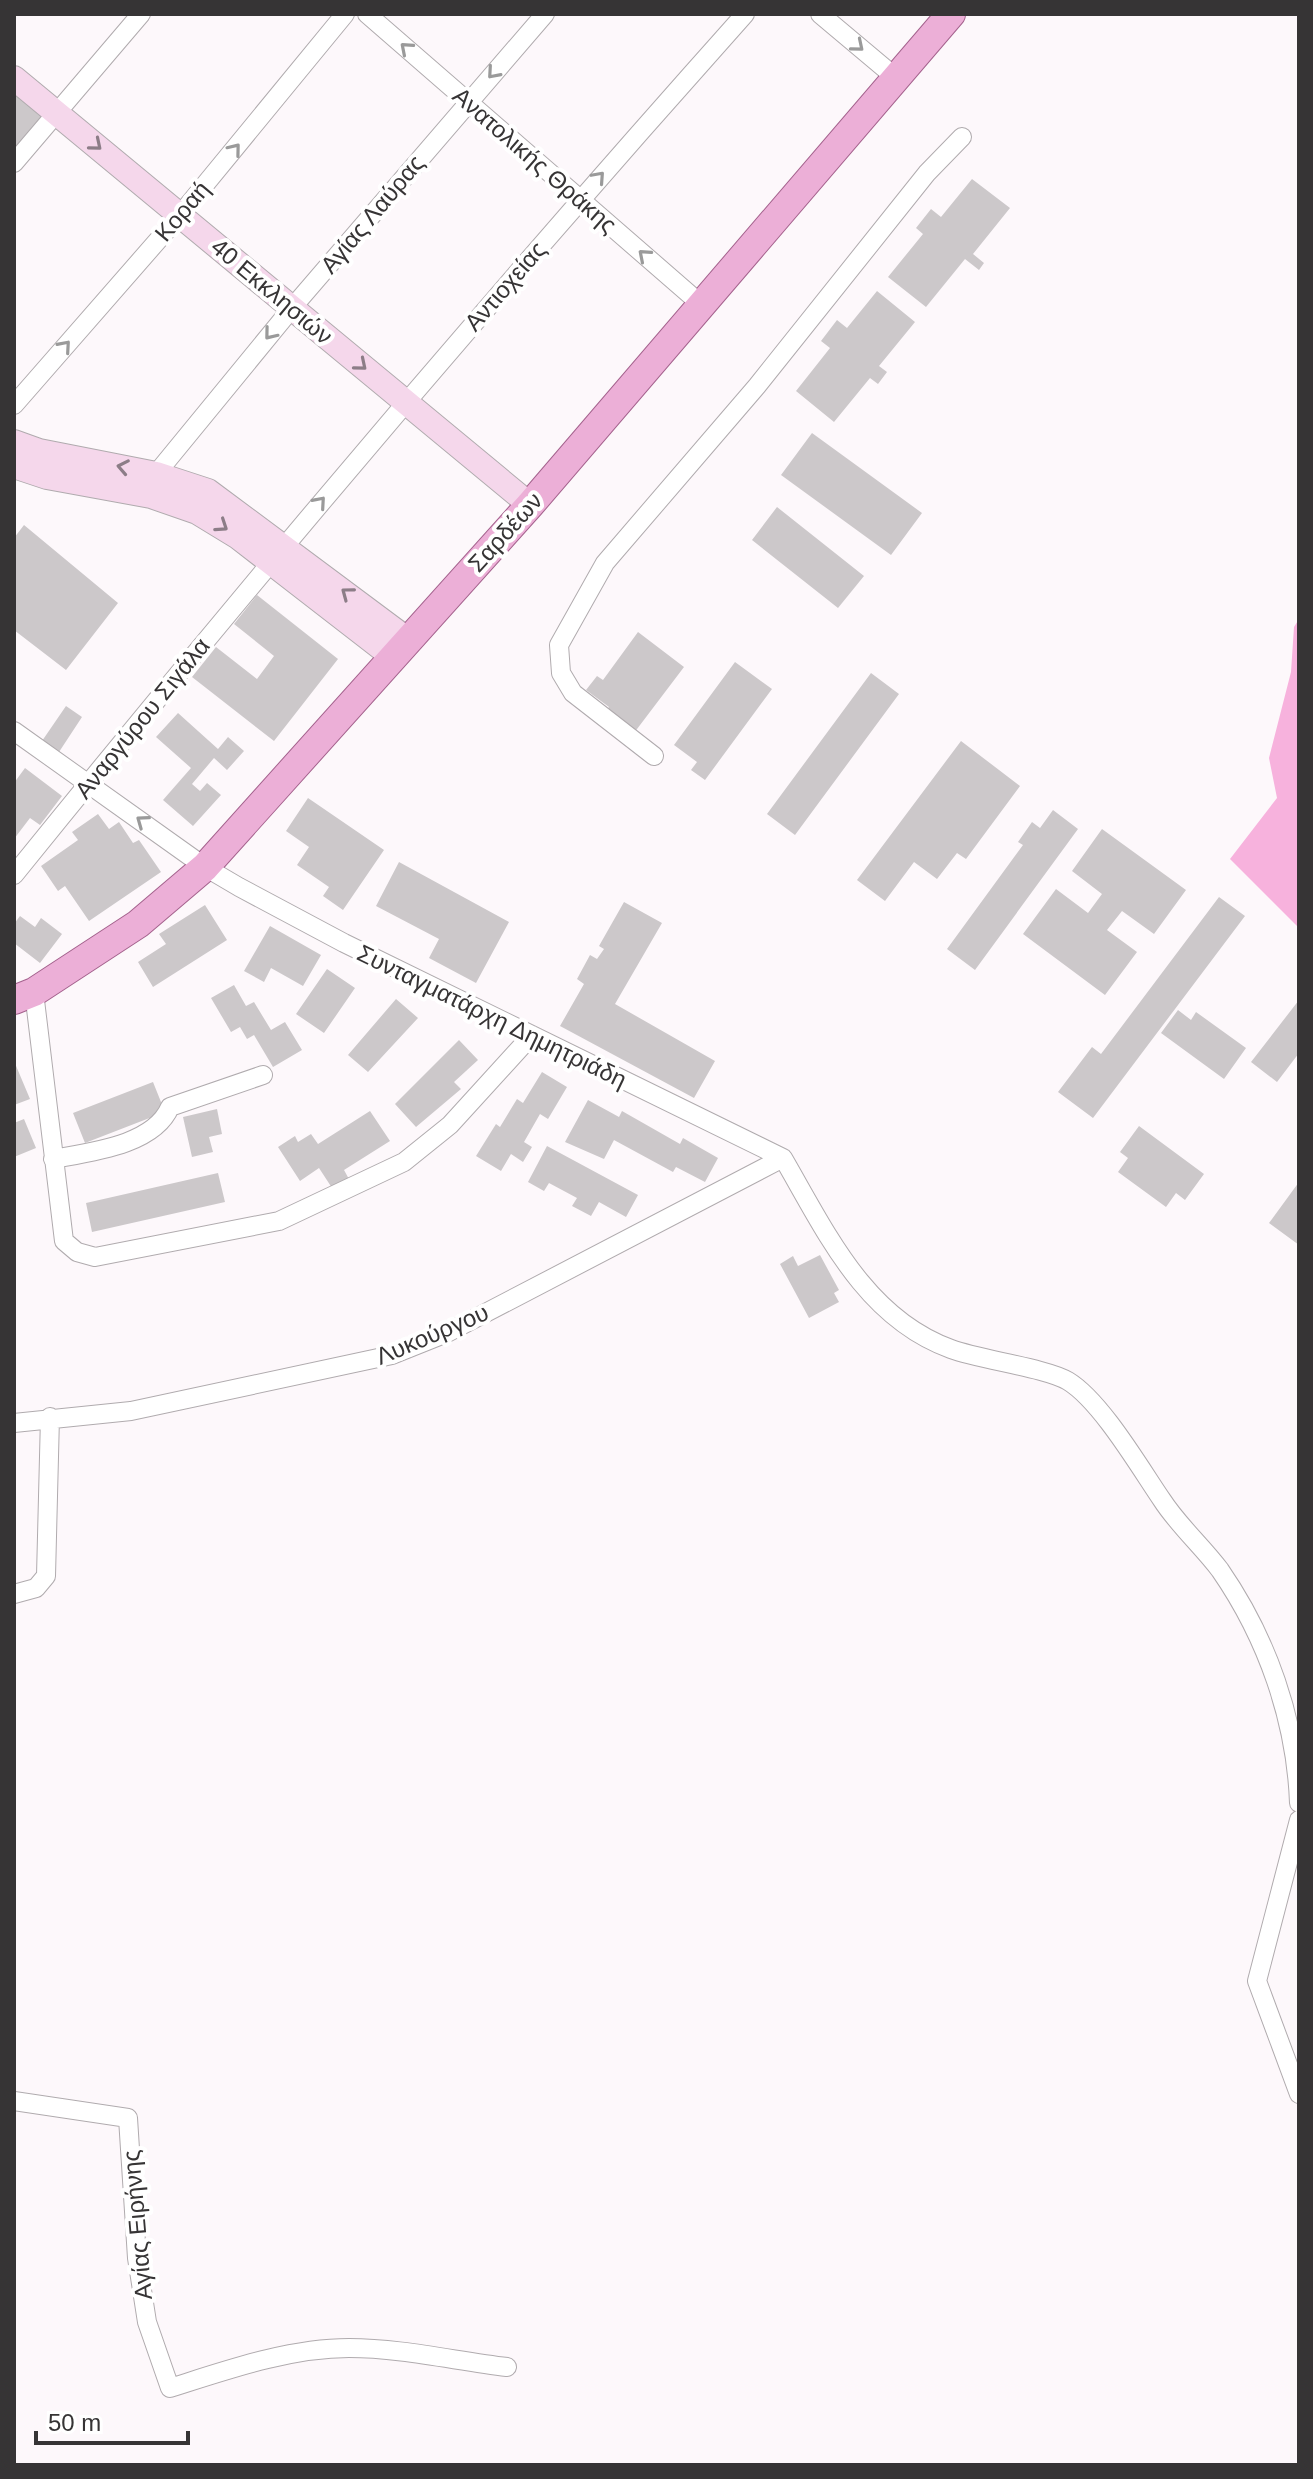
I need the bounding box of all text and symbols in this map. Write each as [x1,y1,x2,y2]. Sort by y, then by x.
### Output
one-way arrow [848,36,863,51]
one-way arrow [400,43,415,57]
one-way arrow [489,63,503,78]
street label: Ανατολικής Θράκης [448,82,622,238]
one-way arrow [86,135,101,150]
one-way arrow [225,143,239,158]
street label: Αγίας Λαύρας [315,149,429,279]
one-way arrow [589,172,604,187]
street label: Κοραή [149,176,215,246]
street label: 40 Εκκλησιών [206,233,338,349]
street label: Αντιοχείας [459,236,551,336]
one-way arrow [638,250,653,265]
one-way arrow [265,325,280,340]
one-way arrow [56,340,70,355]
one-way arrow [352,355,367,369]
one-way arrow [117,460,130,477]
street label: Σαρδέων [462,487,548,577]
one-way arrow [310,496,325,511]
one-way arrow [213,517,227,532]
one-way arrow [341,588,355,602]
street label: Αναργύρου Σιγάλα [69,632,215,804]
one-way arrow [136,816,150,831]
street label: Συνταγματάρχη Δημητριάδη [353,939,631,1093]
street label: Λυκούργου [372,1298,492,1370]
street label: Αγίας Ειρήνης [117,2149,157,2301]
scale bar [36,2395,188,2445]
text: 50 m [48,2409,101,2436]

